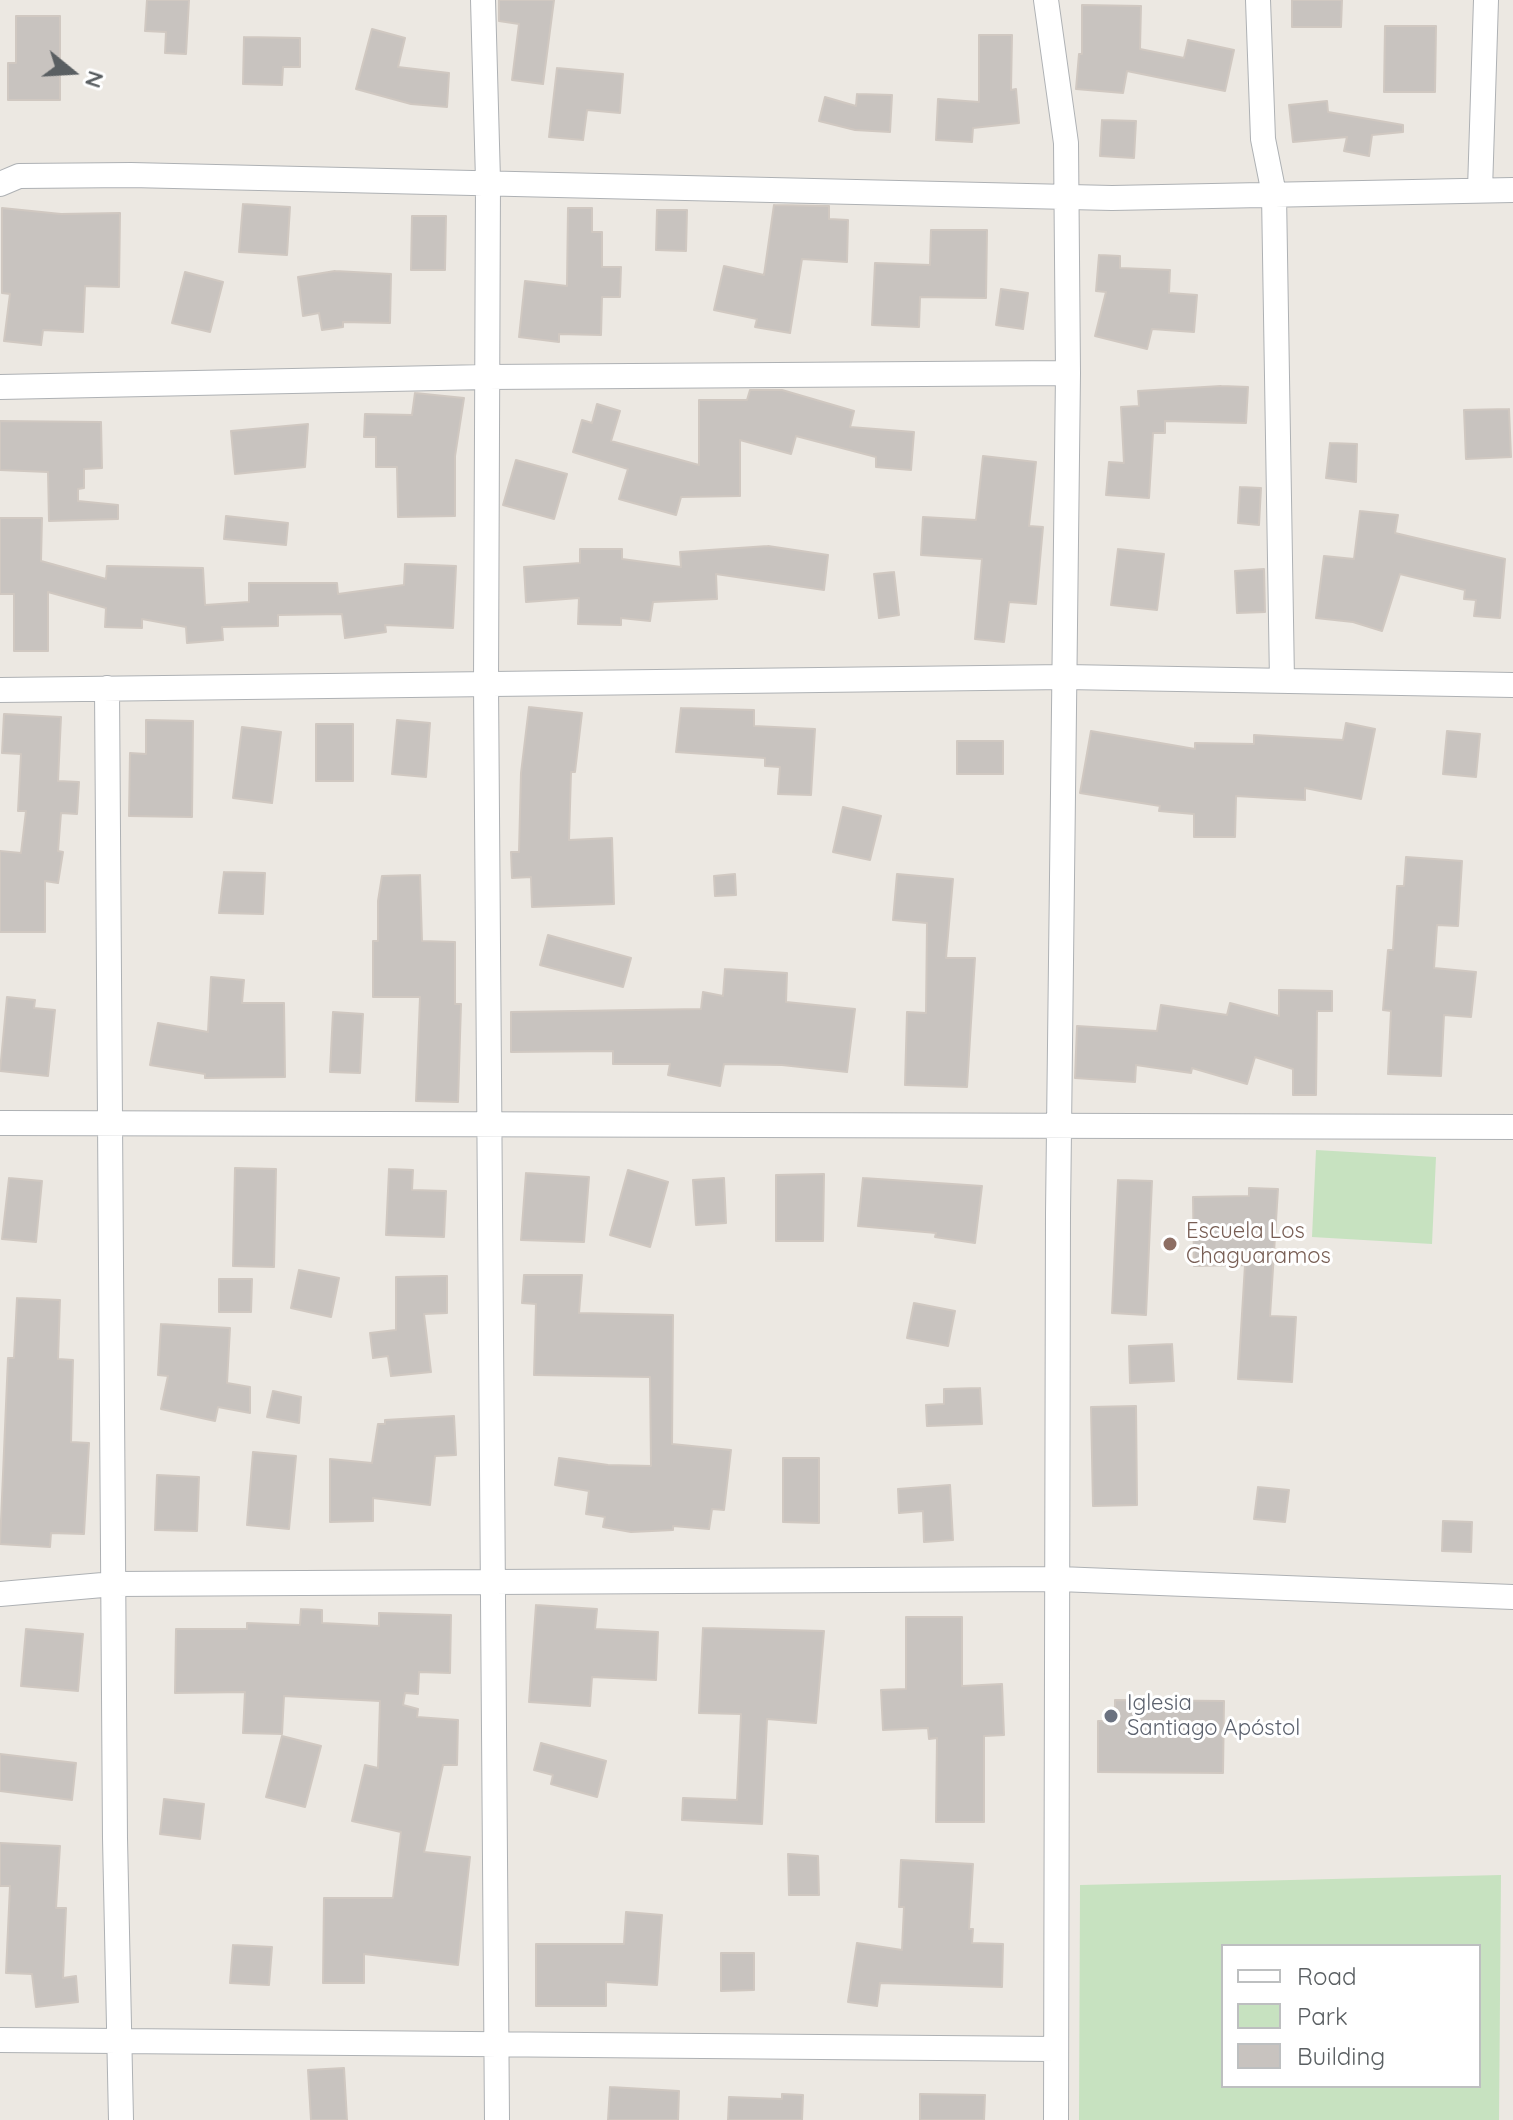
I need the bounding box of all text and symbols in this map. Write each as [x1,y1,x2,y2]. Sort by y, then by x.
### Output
north arrow [32,32,112,112]
text: N [79,67,111,91]
place label: Escuela Los Chaguaramos [1186,1218,1331,1270]
marker: Escuela Los Chaguaramos [1161,1235,1179,1253]
place label: Iglesia Santiago Apóstol [1127,1690,1300,1742]
marker: Iglesia Santiago Apóstol [1102,1707,1120,1725]
legend [1221,1944,1481,2088]
text: Road [1297,1961,1357,1991]
text: Park [1297,2001,1348,2031]
text: Building [1297,2041,1385,2071]

